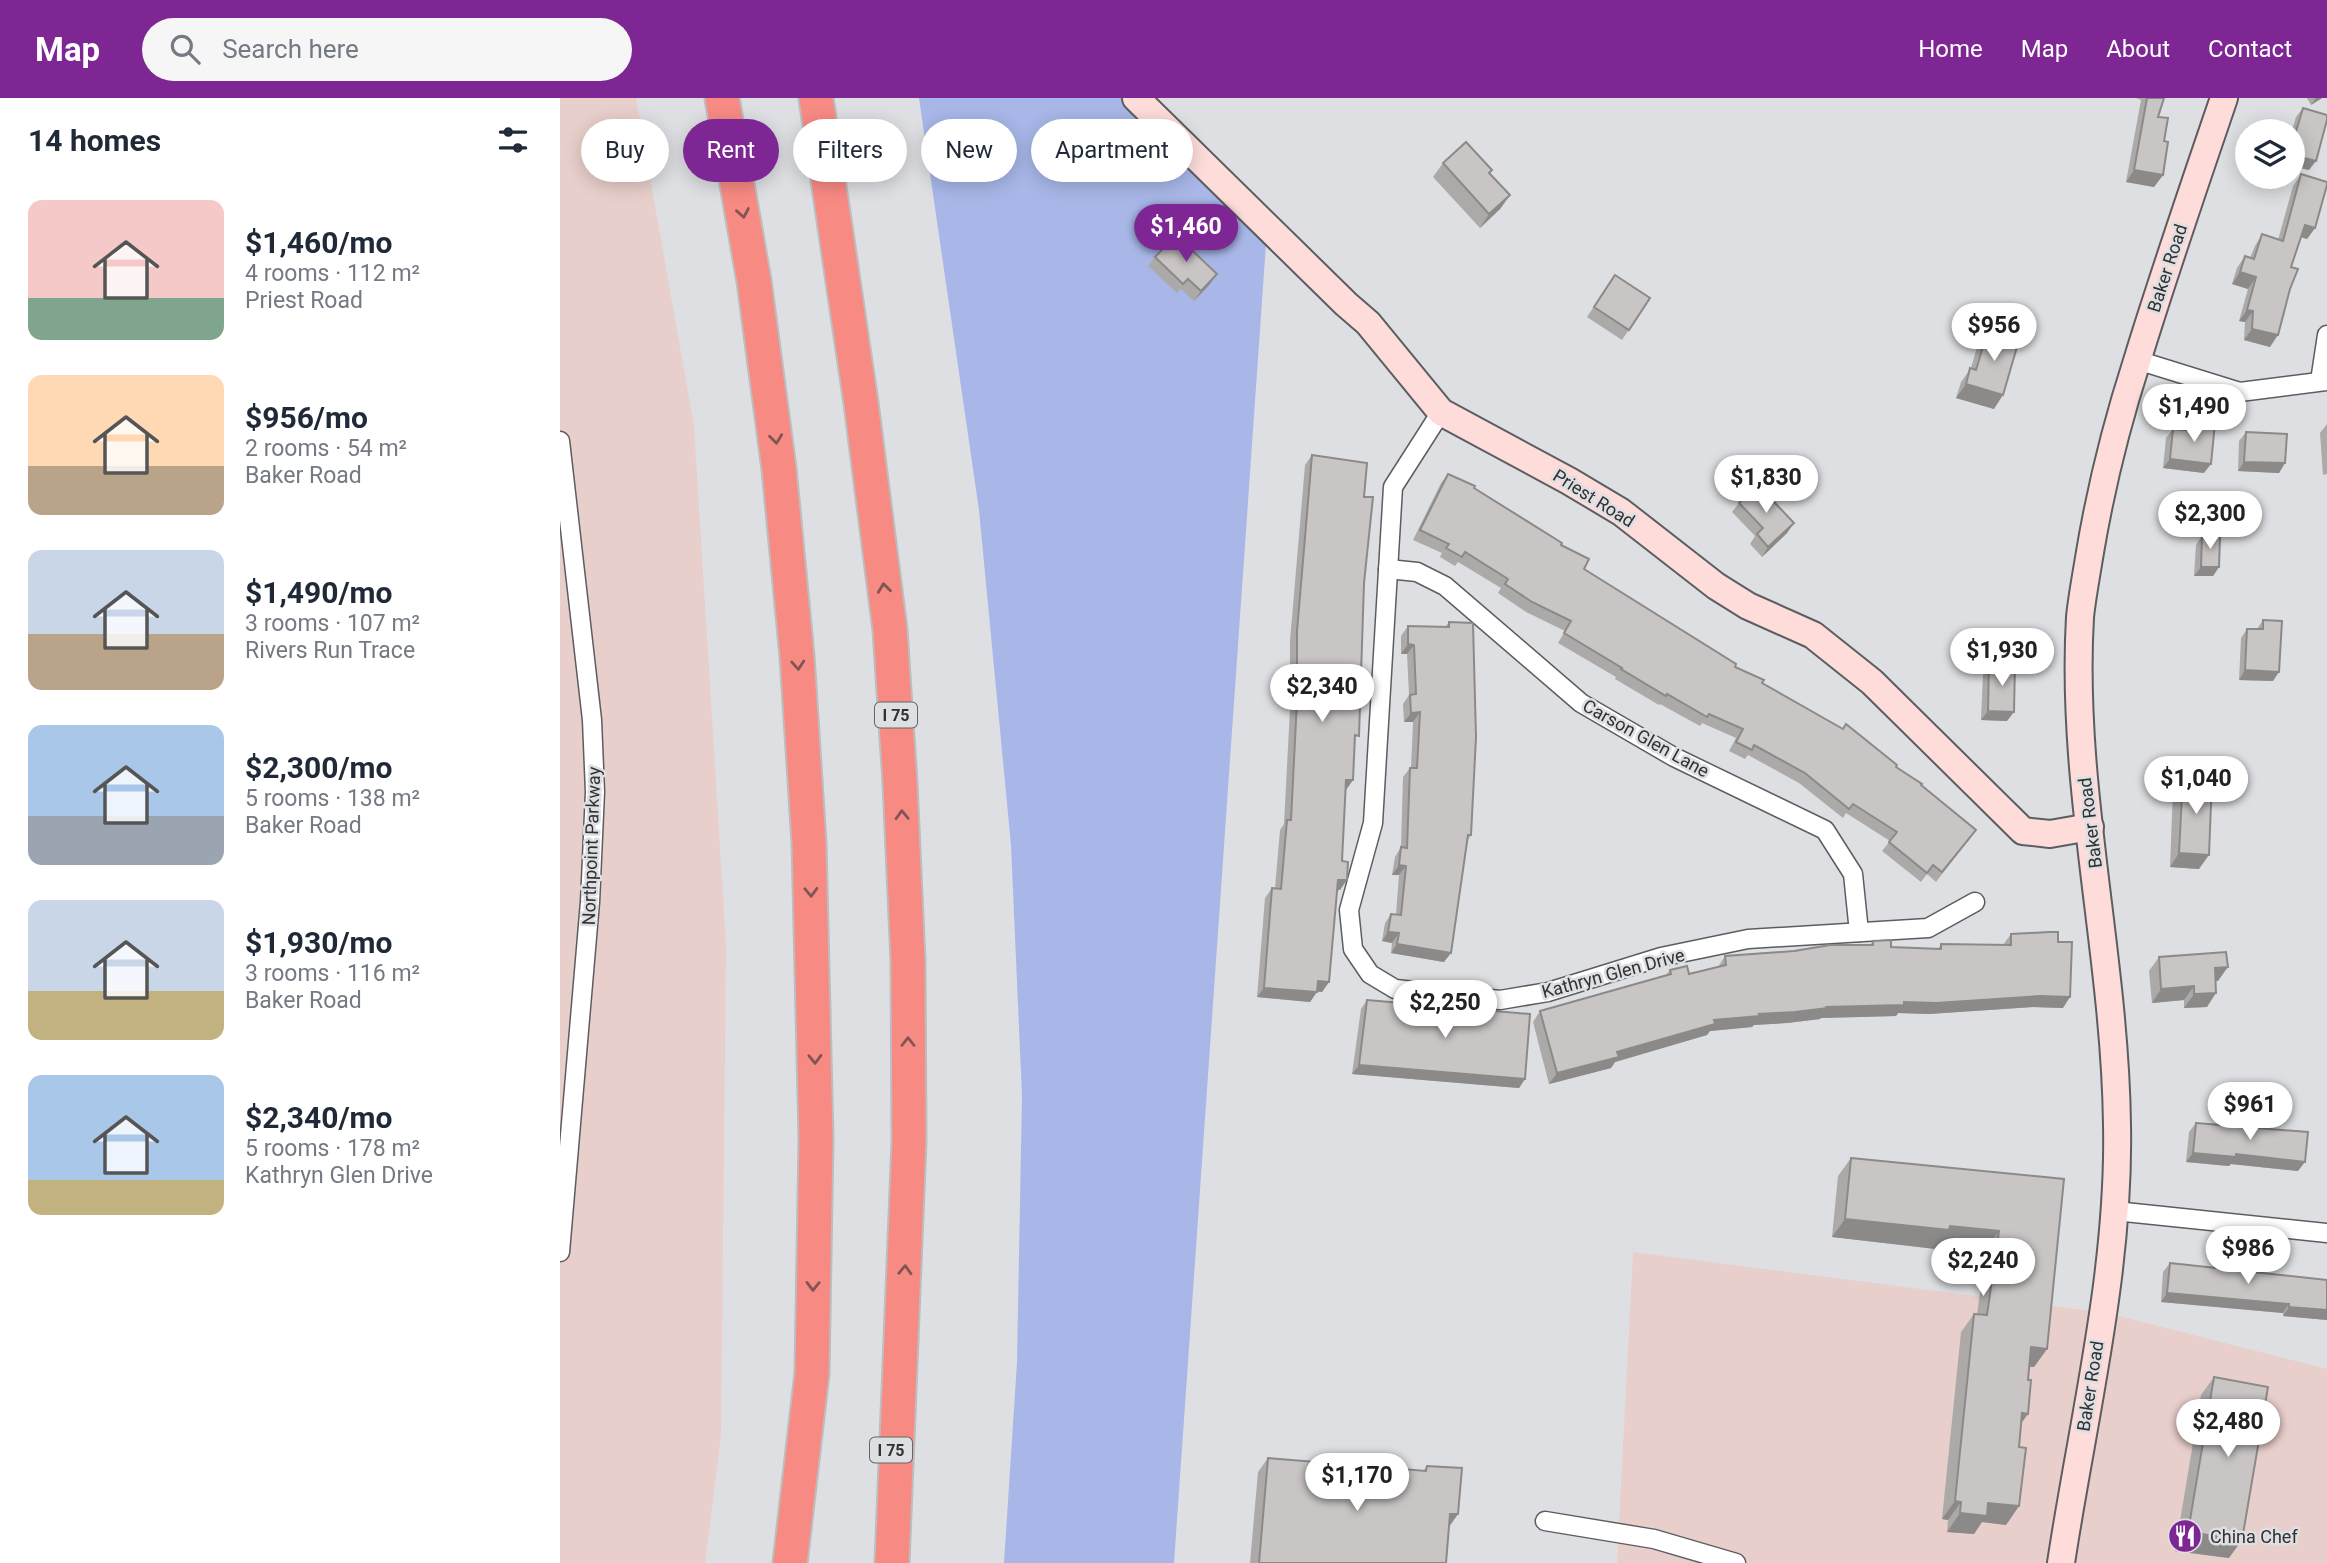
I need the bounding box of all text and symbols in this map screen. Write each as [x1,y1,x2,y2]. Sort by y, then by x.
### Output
search box [142,18,632,81]
text: Map [35,30,100,69]
icon: search [166,30,204,68]
text: Search here [222,34,359,64]
text: Home [1918,35,1983,63]
text: Map [2021,35,2068,63]
text: About [2106,35,2170,63]
text: Contact [2208,35,2292,63]
chip: Buy [581,119,669,182]
chip: Rent [683,119,779,182]
chip: Filters [793,119,907,182]
chip: New [921,119,1017,182]
chip: Apartment [1031,119,1193,182]
map controls [2235,119,2305,189]
button: layers [2235,119,2305,189]
icon: filters [494,121,532,159]
text: 14 homes [28,123,161,158]
pin: $1,460 [1129,204,1243,264]
one-way arrow [734,207,749,219]
text: $1,460 [1150,213,1222,240]
street label: Baker Road [2143,221,2191,315]
text: $1,460/mo [245,225,393,260]
icon: home [84,228,168,312]
text: 4 rooms · 112 m² [245,260,420,287]
text: Priest Road [245,287,363,314]
pin: $956 [1953,303,2035,363]
text: $956 [1968,312,2020,339]
pin: $1,490 [2137,384,2251,444]
text: $1,490 [2158,393,2230,420]
text: $956/mo [245,400,368,435]
icon: home [84,403,168,487]
one-way arrow [768,433,783,444]
text: 2 rooms · 54 m² [245,435,407,462]
pin: $1,830 [1709,456,1823,515]
text: Baker Road [245,462,362,489]
text: $1,830 [1730,464,1802,491]
street label: Priest Road [1549,465,1639,531]
pin: $2,300 [2153,491,2267,551]
text: $2,300 [2174,500,2246,527]
text: $1,490/mo [245,575,393,610]
icon: home [84,578,168,662]
one-way arrow [877,582,892,594]
text: 3 rooms · 107 m² [245,610,420,637]
pin: $1,930 [1945,628,2059,688]
text: Rivers Run Trace [245,637,415,664]
text: $1,930 [1966,637,2038,664]
one-way arrow [790,660,805,671]
pin: $2,340 [1265,664,1379,724]
text: $2,340 [1286,673,1358,700]
street label: Carson Glen Lane [1579,695,1713,781]
road number: I 75 [875,702,917,728]
text: $2,300/mo [245,750,393,785]
icon: home [84,753,168,837]
pin: $1,040 [2139,756,2253,816]
text: $1,040 [2160,765,2232,792]
street label: Northpoint Parkway [578,766,604,926]
street label: Baker Road [2074,776,2106,870]
text: 5 rooms · 138 m² [245,785,420,812]
one-way arrow [894,809,909,820]
text: Baker Road [245,812,362,839]
one-way arrow [803,887,818,898]
text: $1,930/mo [245,925,393,960]
icon: home [84,928,168,1012]
street label: Kathryn Glen Drive [1539,944,1687,1002]
text: 3 rooms · 116 m² [245,960,420,987]
pin: $2,250 [1388,981,1502,1040]
text: Baker Road [245,987,362,1014]
text: $2,250 [1409,989,1481,1016]
one-way arrow [900,1036,916,1047]
one-way arrow [807,1054,823,1065]
pin: $961 [2209,1082,2291,1142]
text: $961 [2224,1091,2276,1118]
text: $2,340/mo [245,1100,393,1135]
icon: home [84,1103,168,1187]
text: 5 rooms · 178 m² [245,1135,420,1162]
text: Kathryn Glen Drive [245,1162,433,1189]
pin: $986 [2207,1226,2289,1286]
text: $986 [2222,1235,2274,1262]
pin: $2,240 [1926,1238,2040,1298]
text: $2,240 [1947,1247,2019,1274]
one-way arrow [897,1264,912,1275]
one-way arrow [805,1282,821,1292]
street label: Baker Road [2072,1339,2108,1433]
pin: $2,480 [2171,1400,2285,1459]
text: $2,480 [2192,1408,2264,1435]
road number: I 75 [870,1438,912,1462]
pin: $1,170 [1300,1454,1414,1513]
text: $1,170 [1321,1462,1393,1489]
restaurant icon: China Chef [2166,1517,2204,1555]
place label: China Chef [2210,1526,2298,1547]

